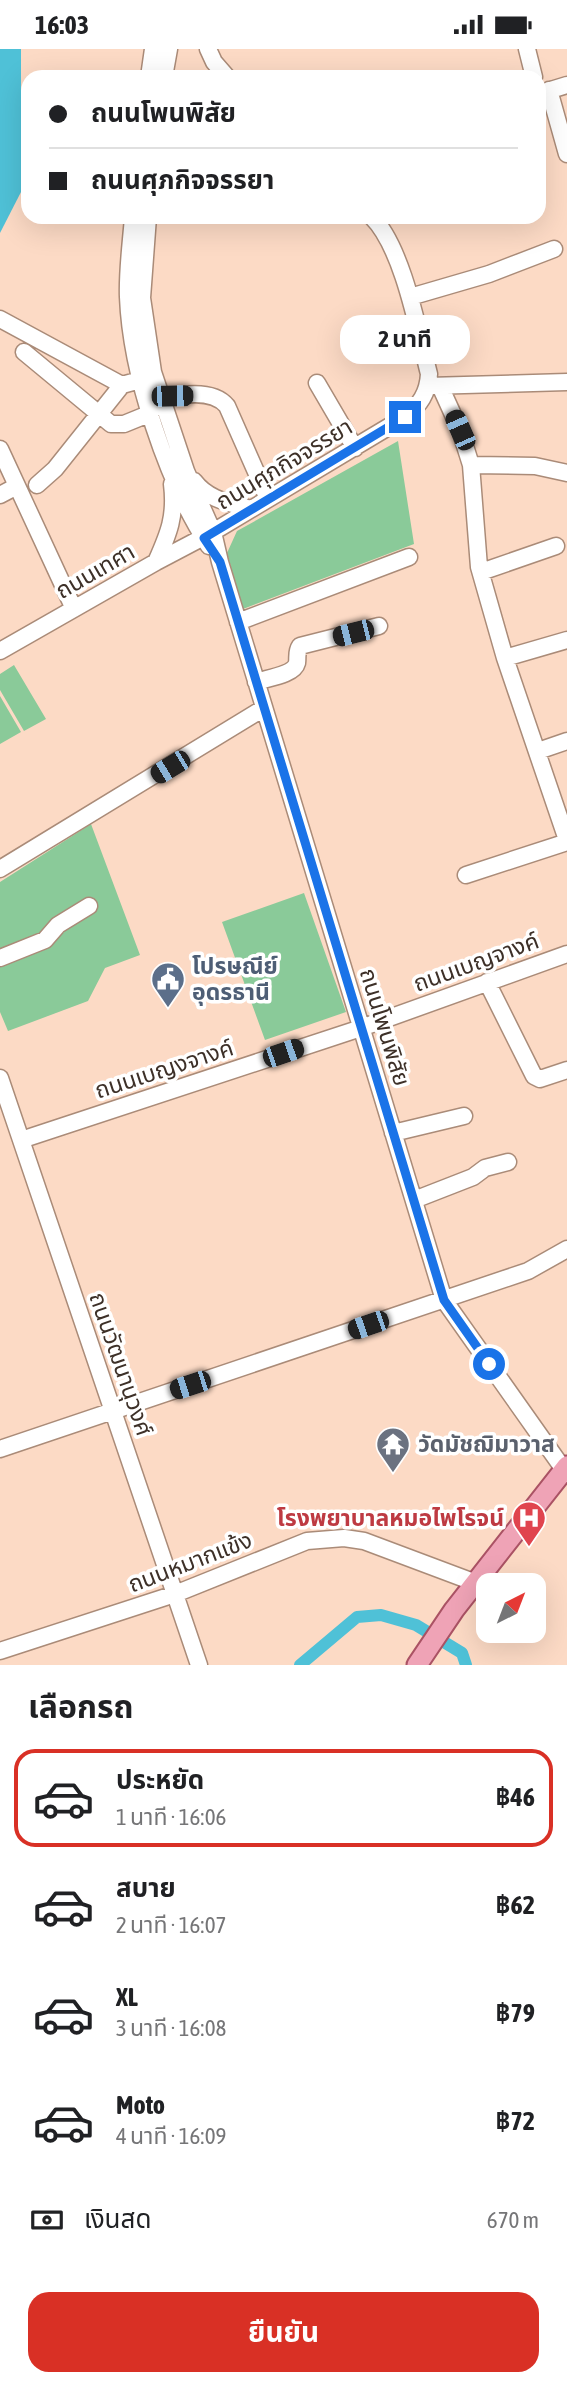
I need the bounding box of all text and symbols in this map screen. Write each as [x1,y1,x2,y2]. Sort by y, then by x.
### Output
text: 16:03 [35,10,89,40]
text: ถนนโพนพิสัย [91,98,236,128]
text: ถนนศุภกิจจรรยา [91,165,274,195]
callout: 2 นาที [340,315,470,365]
text: 2 นาที [378,326,432,352]
car [151,385,194,407]
route end [389,401,421,433]
car [442,407,479,453]
street label: ถนนศุภกิจจรรยา [211,413,357,516]
street label: ถนนเทศา [51,538,139,604]
car [331,618,376,648]
car [147,747,194,787]
street label: ถนนเบญจางค์ [410,927,542,997]
place label: โปรษณีย์ อุดรธานี [192,953,278,1006]
public building icon: โปรษณีย์ อุดรธานี [149,960,187,1009]
street label: ถนนโพนพิสัย [355,965,415,1089]
street label: ถนนเบญงจางค์ [92,1034,236,1104]
car [260,1036,307,1070]
street label: ถนนวัฒนานุวงศ์ [83,1289,158,1439]
car [345,1308,392,1342]
route start [473,1348,505,1380]
car [167,1369,214,1401]
temple icon: วัดมัชฌิมาวาส [374,1425,412,1474]
place label: วัดมัชฌิมาวาส [418,1431,555,1457]
hospital icon: โรงพยาบาลหมอไพโรจน์ [510,1499,548,1548]
place label: โรงพยาบาลหมอไพโรจน์ [277,1505,504,1531]
street label: ถนนหมากแข้ง [124,1526,256,1598]
north arrow [476,1573,546,1643]
map controls [476,1573,546,1643]
text: เลือกรถ [28,1688,133,1725]
text: ประหยัด [116,1765,204,1795]
icon: car [32,1767,95,1830]
text: ฿46 [495,1782,535,1812]
text: 1 นาที · 16:06 [116,1804,226,1830]
text: สบาย [116,1873,176,1903]
icon: car [32,1875,95,1938]
text: ฿62 [495,1890,535,1920]
text: 2 นาที · 16:07 [116,1912,226,1938]
text: XL [116,1982,138,2012]
icon: car [32,1983,95,2046]
text: ฿79 [495,1998,535,2028]
text: 3 นาที · 16:08 [116,2015,226,2041]
text: Moto [116,2090,165,2120]
icon: car [32,2091,95,2154]
text: ฿72 [495,2106,535,2136]
text: 4 นาที · 16:09 [116,2123,226,2149]
icon: cash [28,2201,66,2239]
text: เงินสด [84,2204,151,2234]
text: 670 m [487,2207,539,2233]
button: ยืนยัน [28,2292,539,2372]

